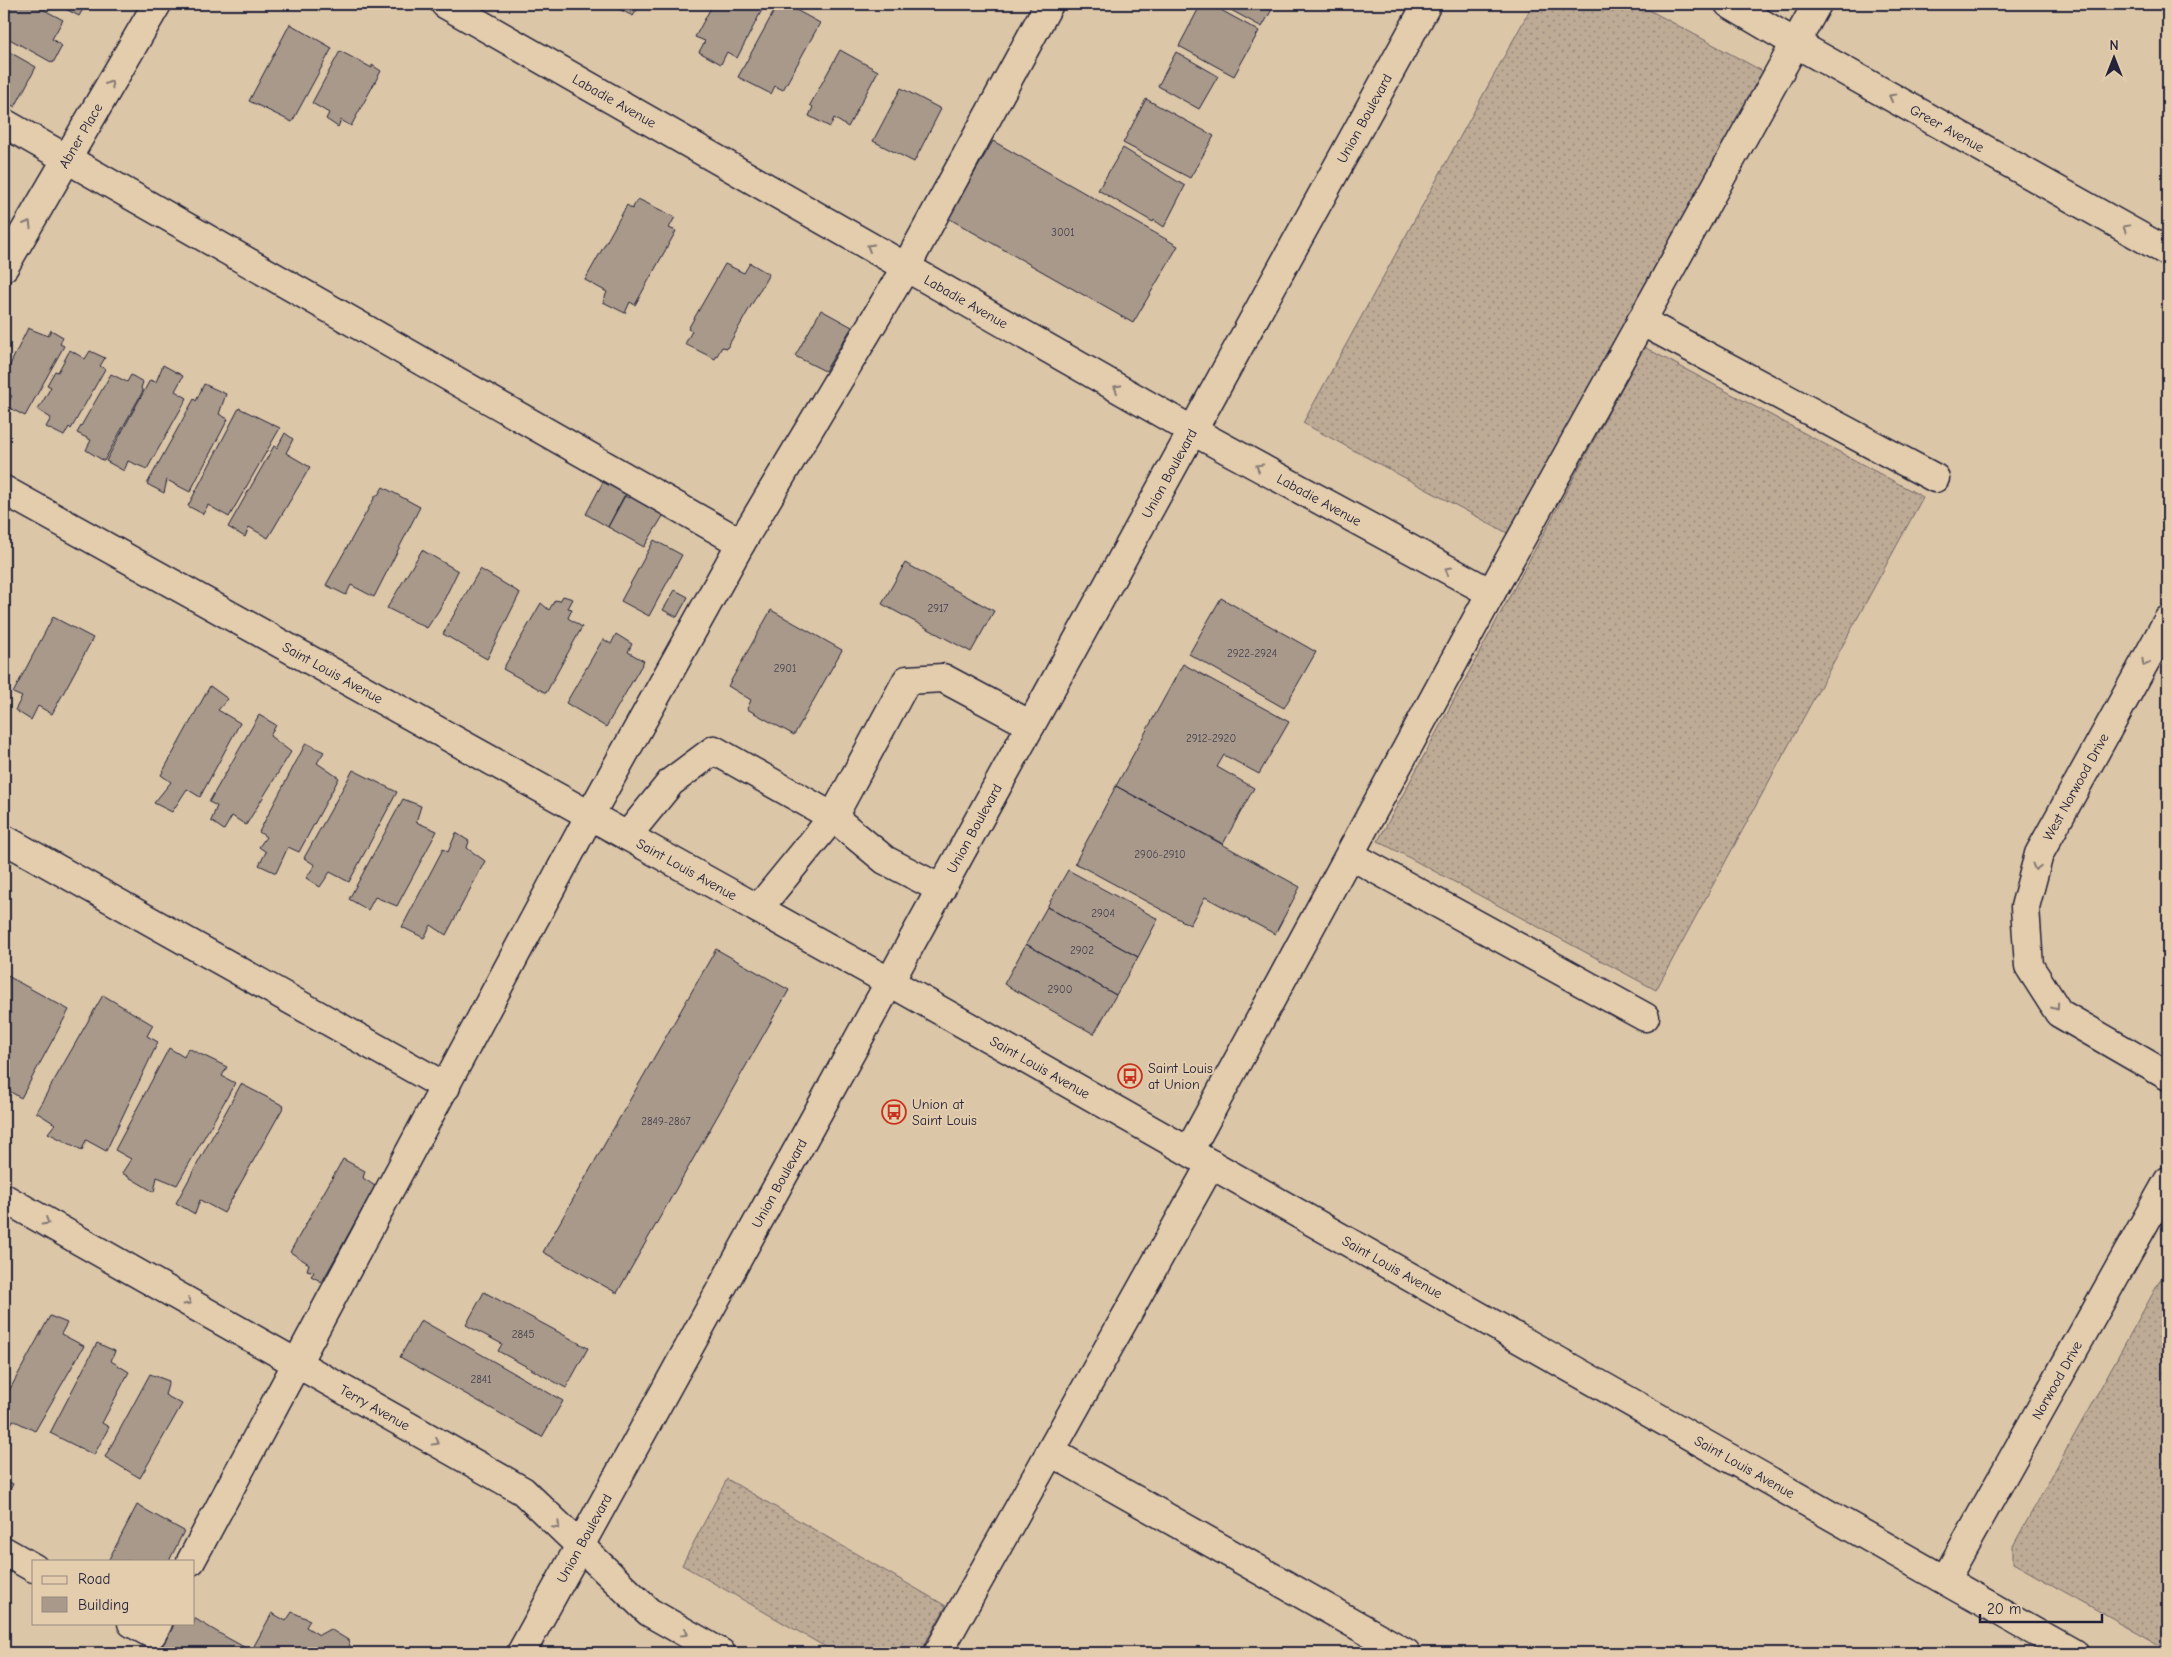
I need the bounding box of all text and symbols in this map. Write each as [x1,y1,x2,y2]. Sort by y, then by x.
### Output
north arrow [2090,32,2140,82]
text: N [2109,37,2119,54]
street label: Labadie Avenue [569,70,659,131]
street label: Union Boulevard [1333,71,1395,166]
one-way arrow [104,80,114,89]
one-way arrow [1889,94,1898,104]
street label: Abner Place [55,100,106,171]
street label: Greer Avenue [1907,101,1987,156]
one-way arrow [22,221,32,230]
one-way arrow [2122,224,2131,234]
house number: 3001 [1051,226,1075,239]
one-way arrow [866,243,875,253]
street label: Labadie Avenue [921,271,1011,332]
one-way arrow [1113,384,1122,394]
street label: Union Boulevard [1138,426,1200,521]
one-way arrow [1255,464,1264,474]
street label: Labadie Avenue [1274,470,1364,529]
one-way arrow [1444,566,1453,576]
house number: 2917 [927,602,949,615]
street label: Saint Louis Avenue [280,638,386,707]
house number: 2922-2924 [1227,647,1277,660]
one-way arrow [2141,657,2151,666]
house number: 2901 [774,662,796,675]
street label: West Norwood Drive [2039,730,2113,844]
house number: 2912-2920 [1186,732,1236,745]
street label: Union Boulevard [943,781,1005,876]
street label: Saint Louis Avenue [634,834,740,904]
house number: 2906-2910 [1134,848,1186,861]
one-way arrow [2031,863,2041,871]
house number: 2904 [1091,907,1115,920]
house number: 2902 [1070,944,1094,957]
house number: 2900 [1048,983,1073,996]
one-way arrow [2050,1001,2059,1011]
street label: Saint Louis Avenue [987,1032,1093,1102]
place label: Saint Louis at Union [1148,1060,1213,1093]
bus stop icon: Saint Louis at Union [1117,1063,1143,1089]
place label: Union at Saint Louis [912,1096,977,1129]
bus stop icon: Union at Saint Louis [881,1099,907,1125]
house number: 2849-2867 [641,1115,691,1128]
street label: Union Boulevard [748,1136,810,1231]
one-way arrow [41,1215,50,1225]
street label: Saint Louis Avenue [1339,1232,1445,1302]
one-way arrow [182,1296,191,1306]
house number: 2845 [512,1328,534,1341]
street label: Norwood Drive [2028,1338,2085,1422]
house number: 2841 [470,1373,492,1386]
street label: Terry Avenue [337,1381,413,1434]
street label: Saint Louis Avenue [1692,1432,1798,1502]
one-way arrow [430,1436,439,1446]
street label: Union Boulevard [553,1491,615,1586]
one-way arrow [552,1520,561,1529]
legend [32,1560,195,1624]
text: Road [78,1570,110,1588]
scale bar [1980,1592,2102,1624]
text: Building [78,1596,129,1614]
text: 20 m [1987,1600,2021,1618]
one-way arrow [680,1627,689,1637]

